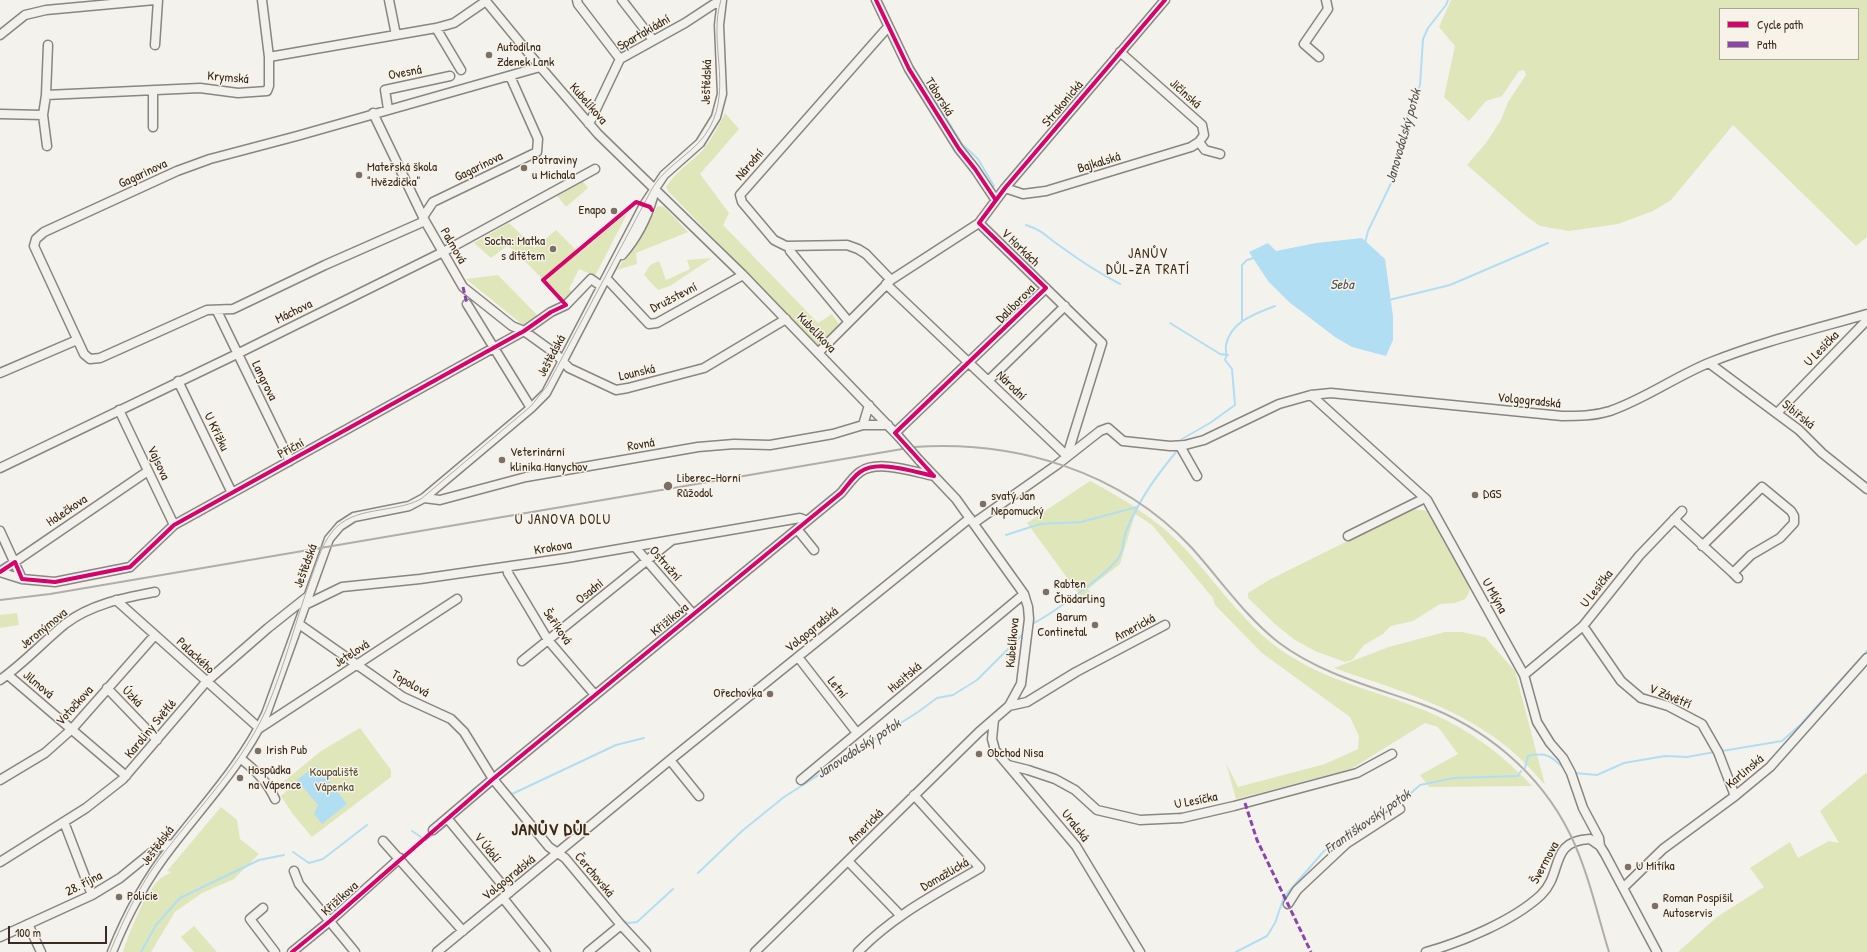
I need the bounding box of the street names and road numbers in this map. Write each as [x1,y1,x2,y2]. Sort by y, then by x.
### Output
street label: Spartakiádní [615,12,673,54]
street label: Ještědská [698,59,716,105]
street label: Ovesná [387,62,423,84]
street label: Krymská [207,68,249,88]
street label: Táborská [921,75,957,119]
street label: Jičínská [1166,76,1204,112]
street label: Strakonická [1039,78,1087,130]
street label: Kubelíkova [566,80,610,128]
street label: Národní [732,146,768,184]
street label: Gagarinova [452,149,506,185]
street label: Bajkalská [1076,149,1122,177]
street label: Gagarinova [116,156,170,192]
street label: Palmová [436,225,470,267]
street label: V Horkách [997,226,1043,270]
street label: Družstevní [648,280,700,316]
street label: Daliborova [993,281,1039,327]
street label: Máchova [273,296,315,328]
street label: Kubelíkova [793,310,839,356]
street label: U Lesíčka [1801,328,1843,370]
street label: Ještědská [535,332,569,380]
street label: Langrova [248,359,280,403]
street label: Lounská [617,361,657,385]
street label: Národní [993,368,1029,404]
street label: Volgogradská [1497,390,1561,412]
street label: Sibiřská [1778,397,1818,433]
street label: U Křížku [200,410,232,454]
street label: Příční [275,435,307,463]
street label: Rovná [626,435,656,455]
street label: Vajsova [143,443,173,483]
street label: Holečkova [44,492,90,530]
street label: Krokova [533,537,573,559]
street label: Ještědská [291,542,321,590]
street label: Ostružní [646,543,684,585]
street label: U Lesíčka [1577,567,1617,611]
street label: Osadní [573,576,607,608]
street label: U Mlýna [1478,576,1510,616]
street label: Křižíkova [648,600,692,640]
street label: Volgogradská [782,604,842,656]
street label: Jeronýmova [17,605,71,653]
street label: Šeříková [539,606,575,648]
street label: Americká [1112,611,1158,645]
street label: Kubelíkova [1003,618,1023,668]
street label: Palackého [173,635,217,677]
street label: Jetelová [332,637,372,671]
street label: Husitská [885,659,925,697]
street label: Topolová [388,667,432,701]
street label: Jilmová [19,668,57,702]
street label: Letní [824,674,850,702]
street label: V Závětří [1646,681,1694,713]
street label: Votočkova [53,683,97,729]
street label: Úzká [118,683,146,711]
street label: Karoliny Světlé [122,696,180,762]
street label: Karlinská [1723,752,1767,792]
street label: U Lesíčka [1173,789,1219,813]
street label: Americká [845,806,887,848]
street label: Uralská [1058,807,1092,845]
street label: Ještědská [138,823,178,869]
street label: V Údolí [470,830,504,866]
street label: Švermova [1527,839,1563,887]
street label: Čerchovská [571,849,617,901]
street label: Volgogradská [479,852,539,904]
street label: Domažlická [918,855,972,895]
street label: 28. října [63,868,105,900]
street label: Křižíkova [318,878,362,920]

